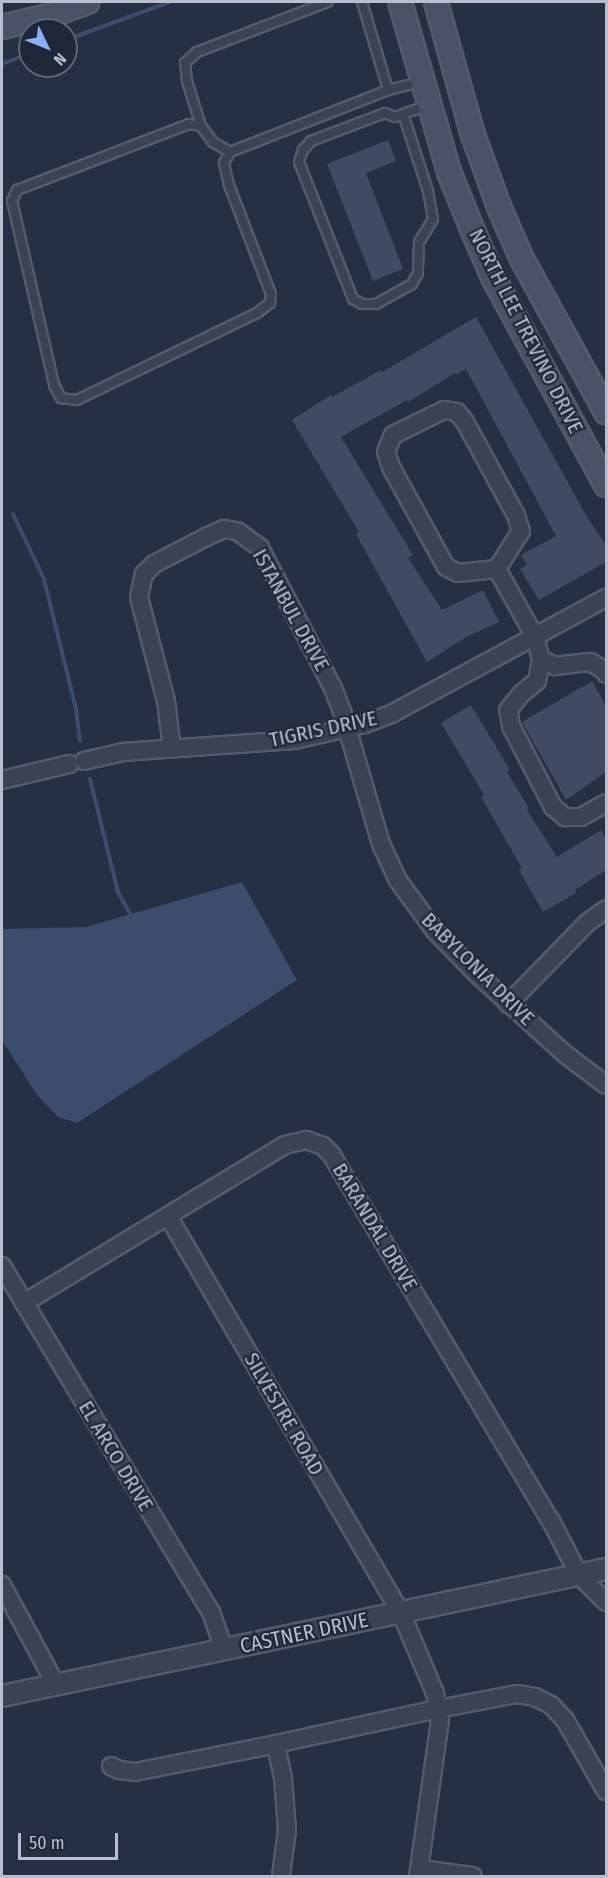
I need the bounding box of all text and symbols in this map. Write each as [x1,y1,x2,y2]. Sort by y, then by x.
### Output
north arrow [18,18,78,78]
text: N [50,49,70,69]
street label: NORTH LEE TREVINO DRIVE [463,225,589,437]
street label: ISTANBUL DRIVE [247,545,335,675]
street label: TIGRIS DRIVE [267,705,379,753]
street label: BABYLONIA DRIVE [416,907,540,1031]
street label: BARANDAL DRIVE [327,1159,423,1295]
street label: SILVESTRE ROAD [239,1348,329,1480]
street label: EL ARCO DRIVE [73,1396,159,1516]
street label: CASTNER DRIVE [238,1607,370,1659]
scale bar [21,1821,122,1859]
text: 50 m [29,1832,65,1854]

